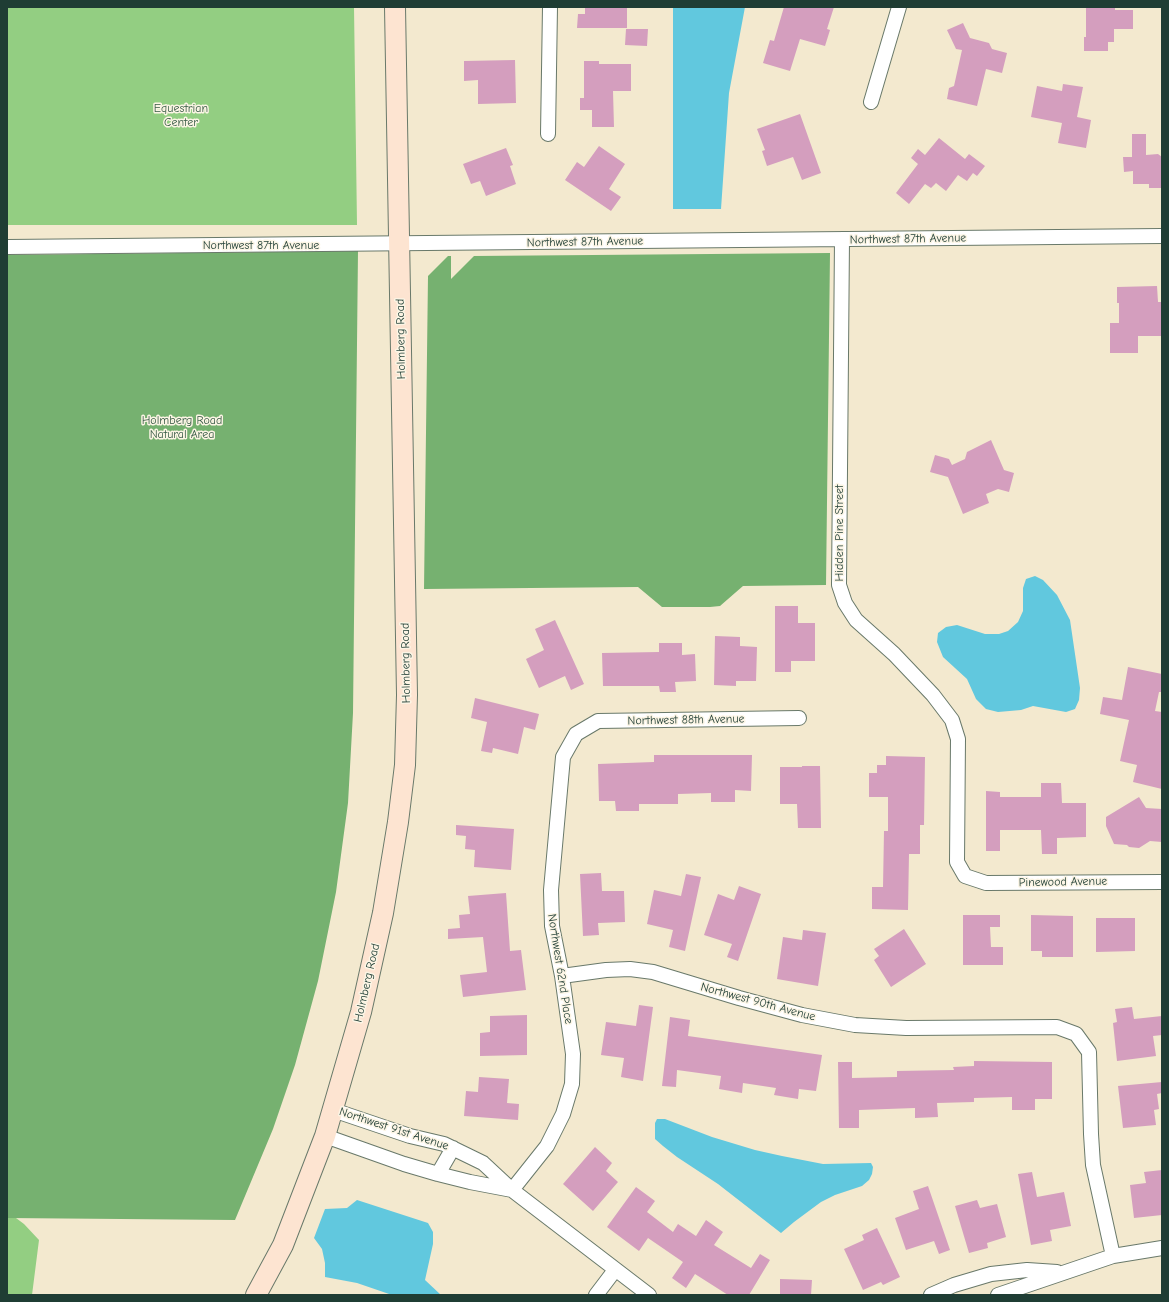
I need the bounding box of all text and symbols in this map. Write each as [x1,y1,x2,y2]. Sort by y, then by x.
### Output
park label: Equestrian Center [154,102,208,130]
street label: Northwest 87th Avenue [850,231,966,247]
street label: Northwest 87th Avenue [527,234,643,250]
street label: Northwest 87th Avenue [203,239,319,253]
street label: Holmberg Road [393,299,409,379]
park label: Holmberg Road Natural Area [142,414,222,442]
street label: Hidden Pine Street [833,485,847,581]
street label: Holmberg Road [398,623,414,703]
street label: Northwest 88th Avenue [627,712,745,728]
street label: Pinewood Avenue [1019,874,1107,890]
street label: Northwest 62nd Place [544,913,576,1025]
street label: Holmberg Road [351,942,383,1024]
street label: Northwest 90th Avenue [699,980,817,1024]
street label: Northwest 91st Avenue [337,1104,451,1154]

